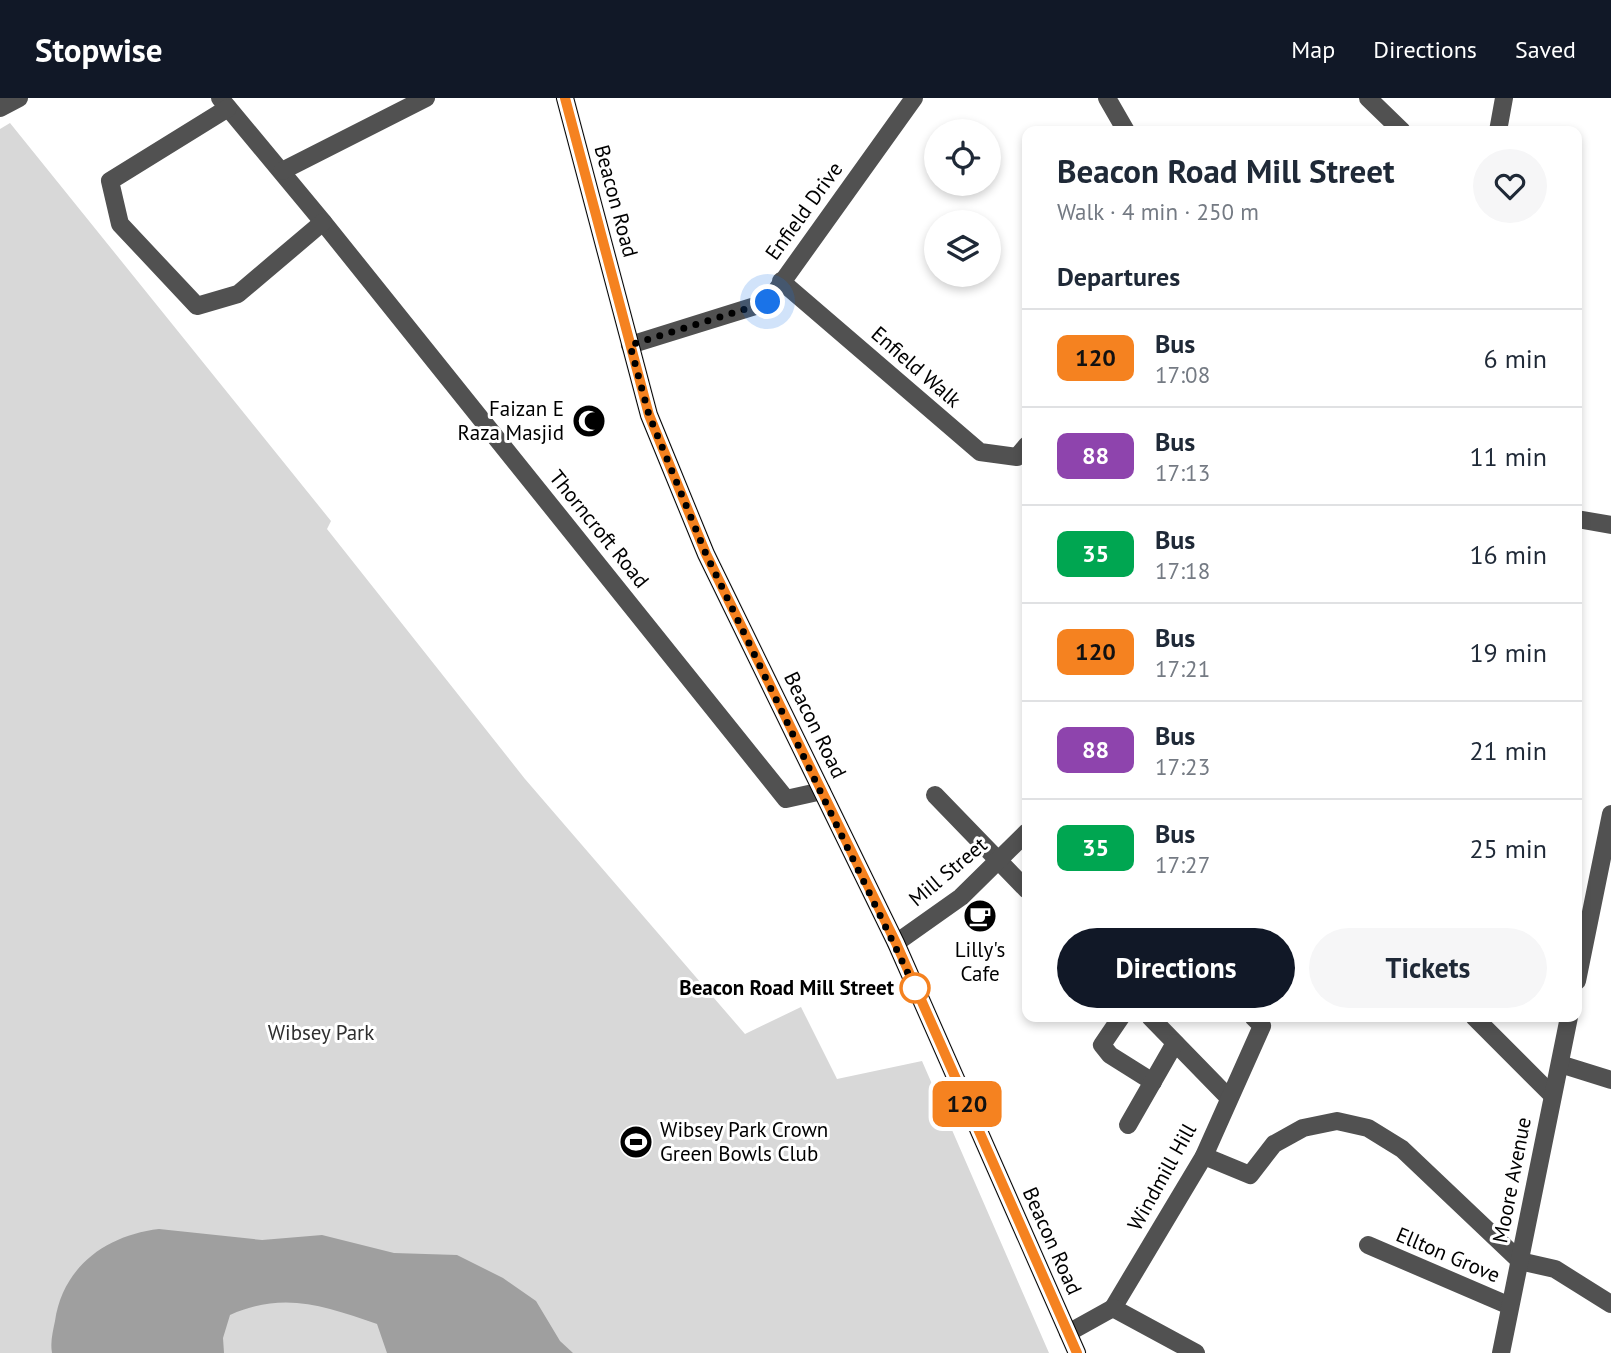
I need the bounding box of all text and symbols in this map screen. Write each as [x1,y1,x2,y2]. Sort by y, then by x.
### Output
text: Stopwise [35,28,162,71]
text: Map [1291,34,1335,65]
text: Directions [1373,34,1477,65]
text: Saved [1515,34,1576,65]
map controls [924,119,1001,287]
button: locate [924,119,1001,196]
street label: Beacon Road [589,142,644,260]
text: Beacon Road Mill Street [1057,149,1394,192]
button: heart [1473,149,1547,223]
street label: Enfield Drive [759,156,848,265]
text: Walk · 4 min · 250 m [1057,197,1259,226]
button: layers [924,210,1001,287]
text: Departures [1057,260,1180,293]
your location [750,284,785,319]
street label: Enfield Walk [866,320,967,413]
text: Bus [1155,327,1195,360]
text: 120 [1075,342,1116,373]
text: 6 min [1484,342,1547,375]
text: 17:08 [1155,360,1210,389]
place label: Faizan E Raza Masjid [457,395,564,446]
mosque icon: Faizan E Raza Masjid [570,402,608,440]
text: Bus [1155,425,1195,458]
text: 88 [1082,440,1109,471]
text: 11 min [1469,440,1547,473]
text: 17:13 [1155,458,1210,487]
street label: Thorncroft Road [544,464,655,593]
text: Bus [1155,523,1195,556]
text: 35 [1082,538,1109,569]
text: 16 min [1469,538,1547,571]
text: 17:18 [1155,556,1210,585]
text: Bus [1155,621,1195,654]
text: 120 [1075,636,1116,667]
text: 19 min [1469,636,1547,669]
text: 17:21 [1155,654,1210,683]
street label: Beacon Road [778,667,853,782]
text: Bus [1155,719,1195,752]
text: 88 [1082,734,1109,765]
text: 21 min [1469,734,1547,767]
text: 17:23 [1155,752,1210,781]
text: Bus [1155,817,1195,850]
street label: Mill Street [903,831,992,912]
text: 35 [1082,832,1109,863]
text: 25 min [1469,832,1547,865]
text: 17:27 [1155,850,1210,879]
cafe icon: Lilly's Cafe [961,897,999,935]
button: Directions [1057,928,1295,1008]
button: Tickets [1309,928,1547,1008]
place label: Lilly's Cafe [955,936,1005,987]
marker: Beacon Road Mill Street [900,973,930,1003]
place label: Beacon Road Mill Street [679,974,895,1001]
park label: Wibsey Park [268,1019,374,1046]
line badge: 120 [927,1081,1007,1127]
text: 120 [947,1088,987,1119]
street label: Moore Avenue [1486,1115,1537,1245]
place label: Wibsey Park Crown Green Bowls Club [660,1116,828,1167]
street label: Windmill Hill [1121,1118,1202,1235]
sports icon: Wibsey Park Crown Green Bowls Club [617,1123,655,1161]
street label: Beacon Road [1017,1183,1088,1299]
street label: Ellton Grove [1392,1221,1504,1289]

